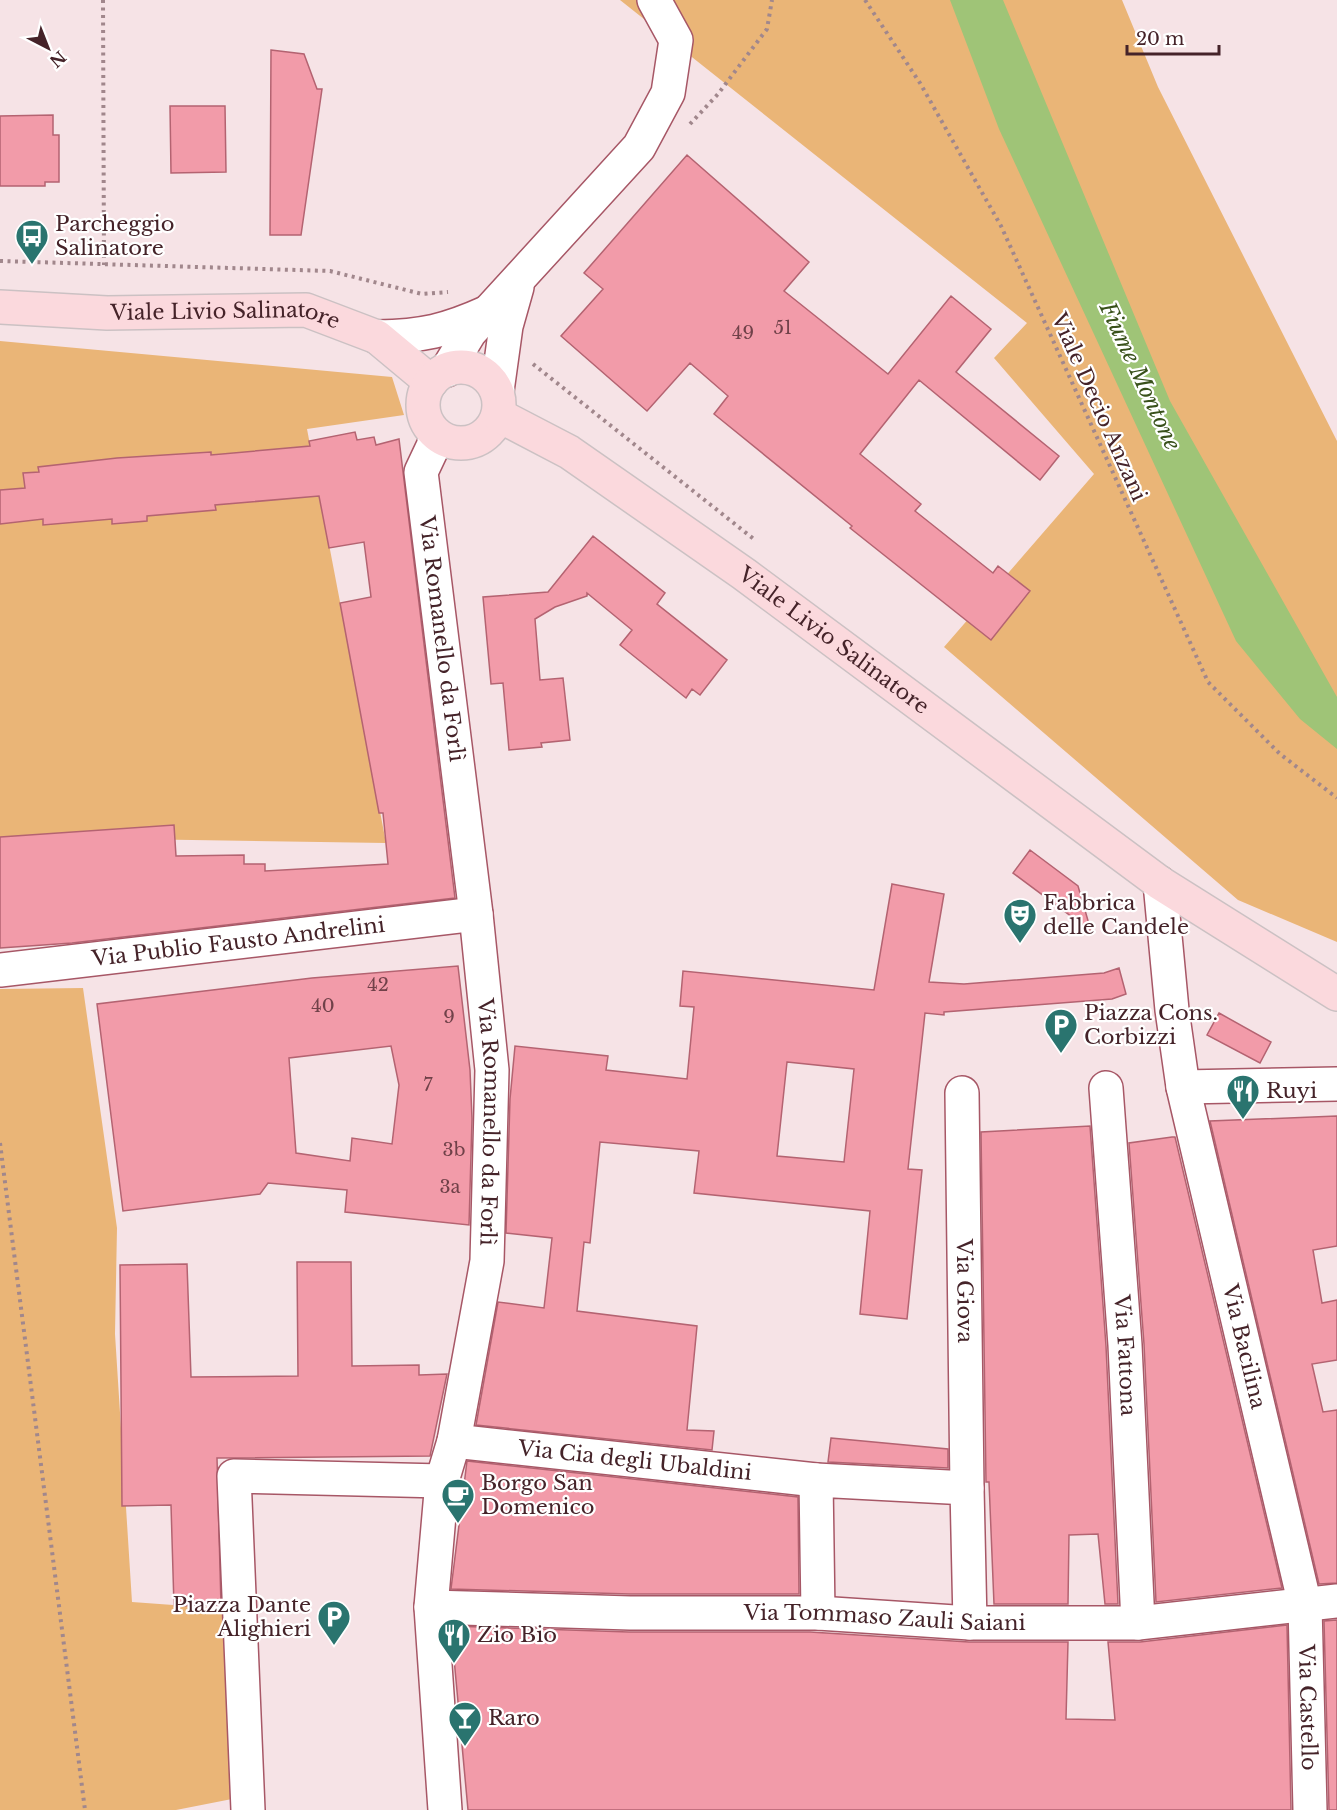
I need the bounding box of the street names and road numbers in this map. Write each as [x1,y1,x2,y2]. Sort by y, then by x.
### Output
street label: Viale Livio Salinatore [109,297,344,335]
street label: Viale Decio Anzani [1045,308,1152,505]
street label: Via Romanello da Forlì [413,513,470,763]
street label: Viale Livio Salinatore [732,561,934,720]
street label: Via Publio Fausto Andrelini [89,912,386,972]
street label: Via Romanello da Forlì [472,996,505,1246]
street label: Via Giova [951,1238,978,1343]
street label: Via Bacilina [1217,1281,1271,1412]
street label: Via Fattona [1108,1293,1141,1417]
street label: Via Cia degli Ubaldini [516,1435,753,1486]
street label: Via Tommaso Zauli Saiani [743,1600,1026,1636]
street label: Via Castello [1293,1643,1322,1771]

